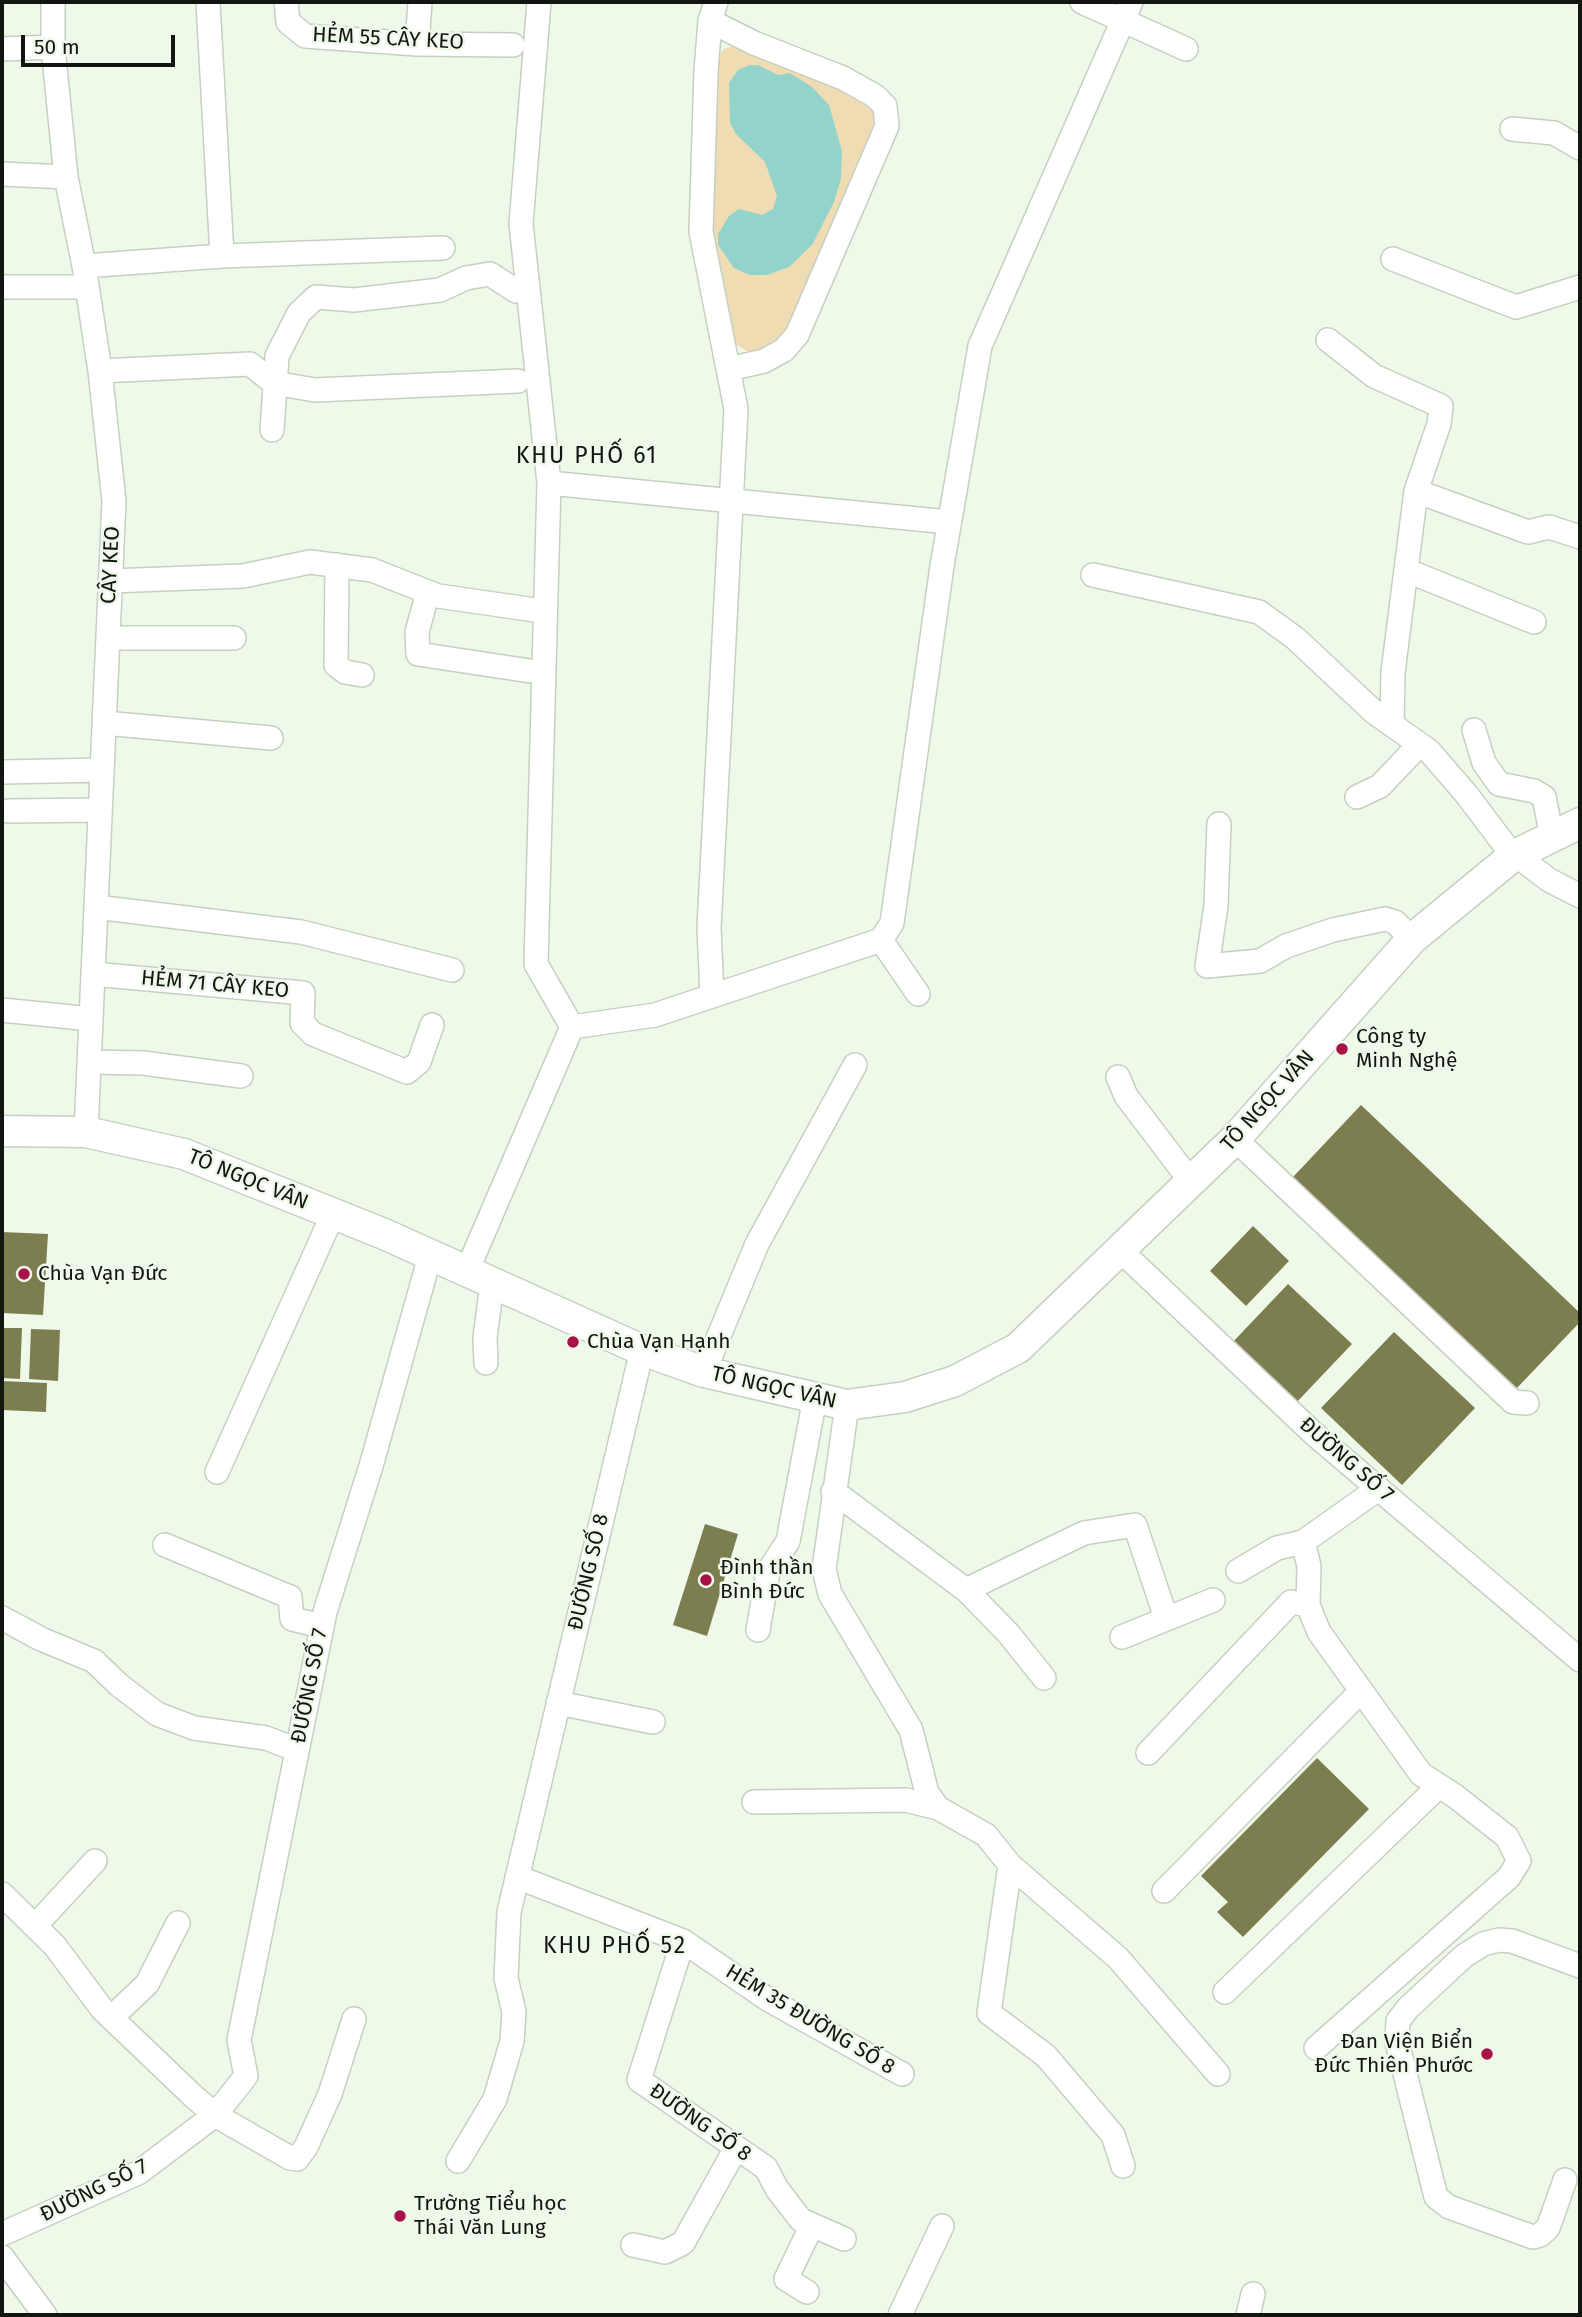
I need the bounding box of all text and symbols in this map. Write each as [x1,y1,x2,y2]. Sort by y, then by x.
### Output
scale bar [24,21,178,65]
street label: HẺM 55 CÂY KEO [312,22,464,56]
text: 50 m [34,34,80,60]
district label: KHU PHỐ 61 [517,443,657,471]
street label: CÂY KEO [96,526,126,604]
street label: HẺM 71 CÂY KEO [140,966,290,1004]
place label: Công ty Minh Nghệ [1356,1024,1457,1074]
marker: Công ty Minh Nghệ [1334,1041,1350,1057]
street label: TÔ NGỌC VÂN [1216,1045,1320,1157]
street label: TÔ NGỌC VÂN [184,1144,312,1216]
place label: Chùa Vạn Đức [38,1261,167,1287]
marker: Chùa Vạn Đức [16,1266,32,1282]
place label: Chùa Vạn Hạnh [587,1329,731,1355]
marker: Chùa Vạn Hạnh [565,1334,581,1350]
street label: TÔ NGỌC VÂN [709,1361,839,1415]
street label: ĐƯỜNG SỐ 7 [1294,1412,1398,1508]
street label: ĐƯỜNG SỐ 8 [563,1511,615,1633]
place label: Đình thần Bình Đức [720,1555,813,1605]
marker: Đình thần Bình Đức [698,1572,714,1588]
street label: ĐƯỜNG SỐ 7 [287,1626,333,1746]
district label: KHU PHỐ 52 [544,1933,686,1961]
street label: HẺM 35 ĐƯỜNG SỐ 8 [721,1960,899,2080]
place label: Đan Viện Biển Đức Thiên Phước [1315,2029,1473,2079]
marker: Đan Viện Biển Đức Thiên Phước [1479,2046,1495,2062]
street label: ĐƯỜNG SỐ 8 [644,2079,756,2167]
street label: ĐƯỜNG SỐ 7 [36,2154,152,2228]
place label: Trường Tiểu học Thái Văn Lung [414,2191,566,2241]
marker: Trường Tiểu học Thái Văn Lung [392,2208,408,2224]

